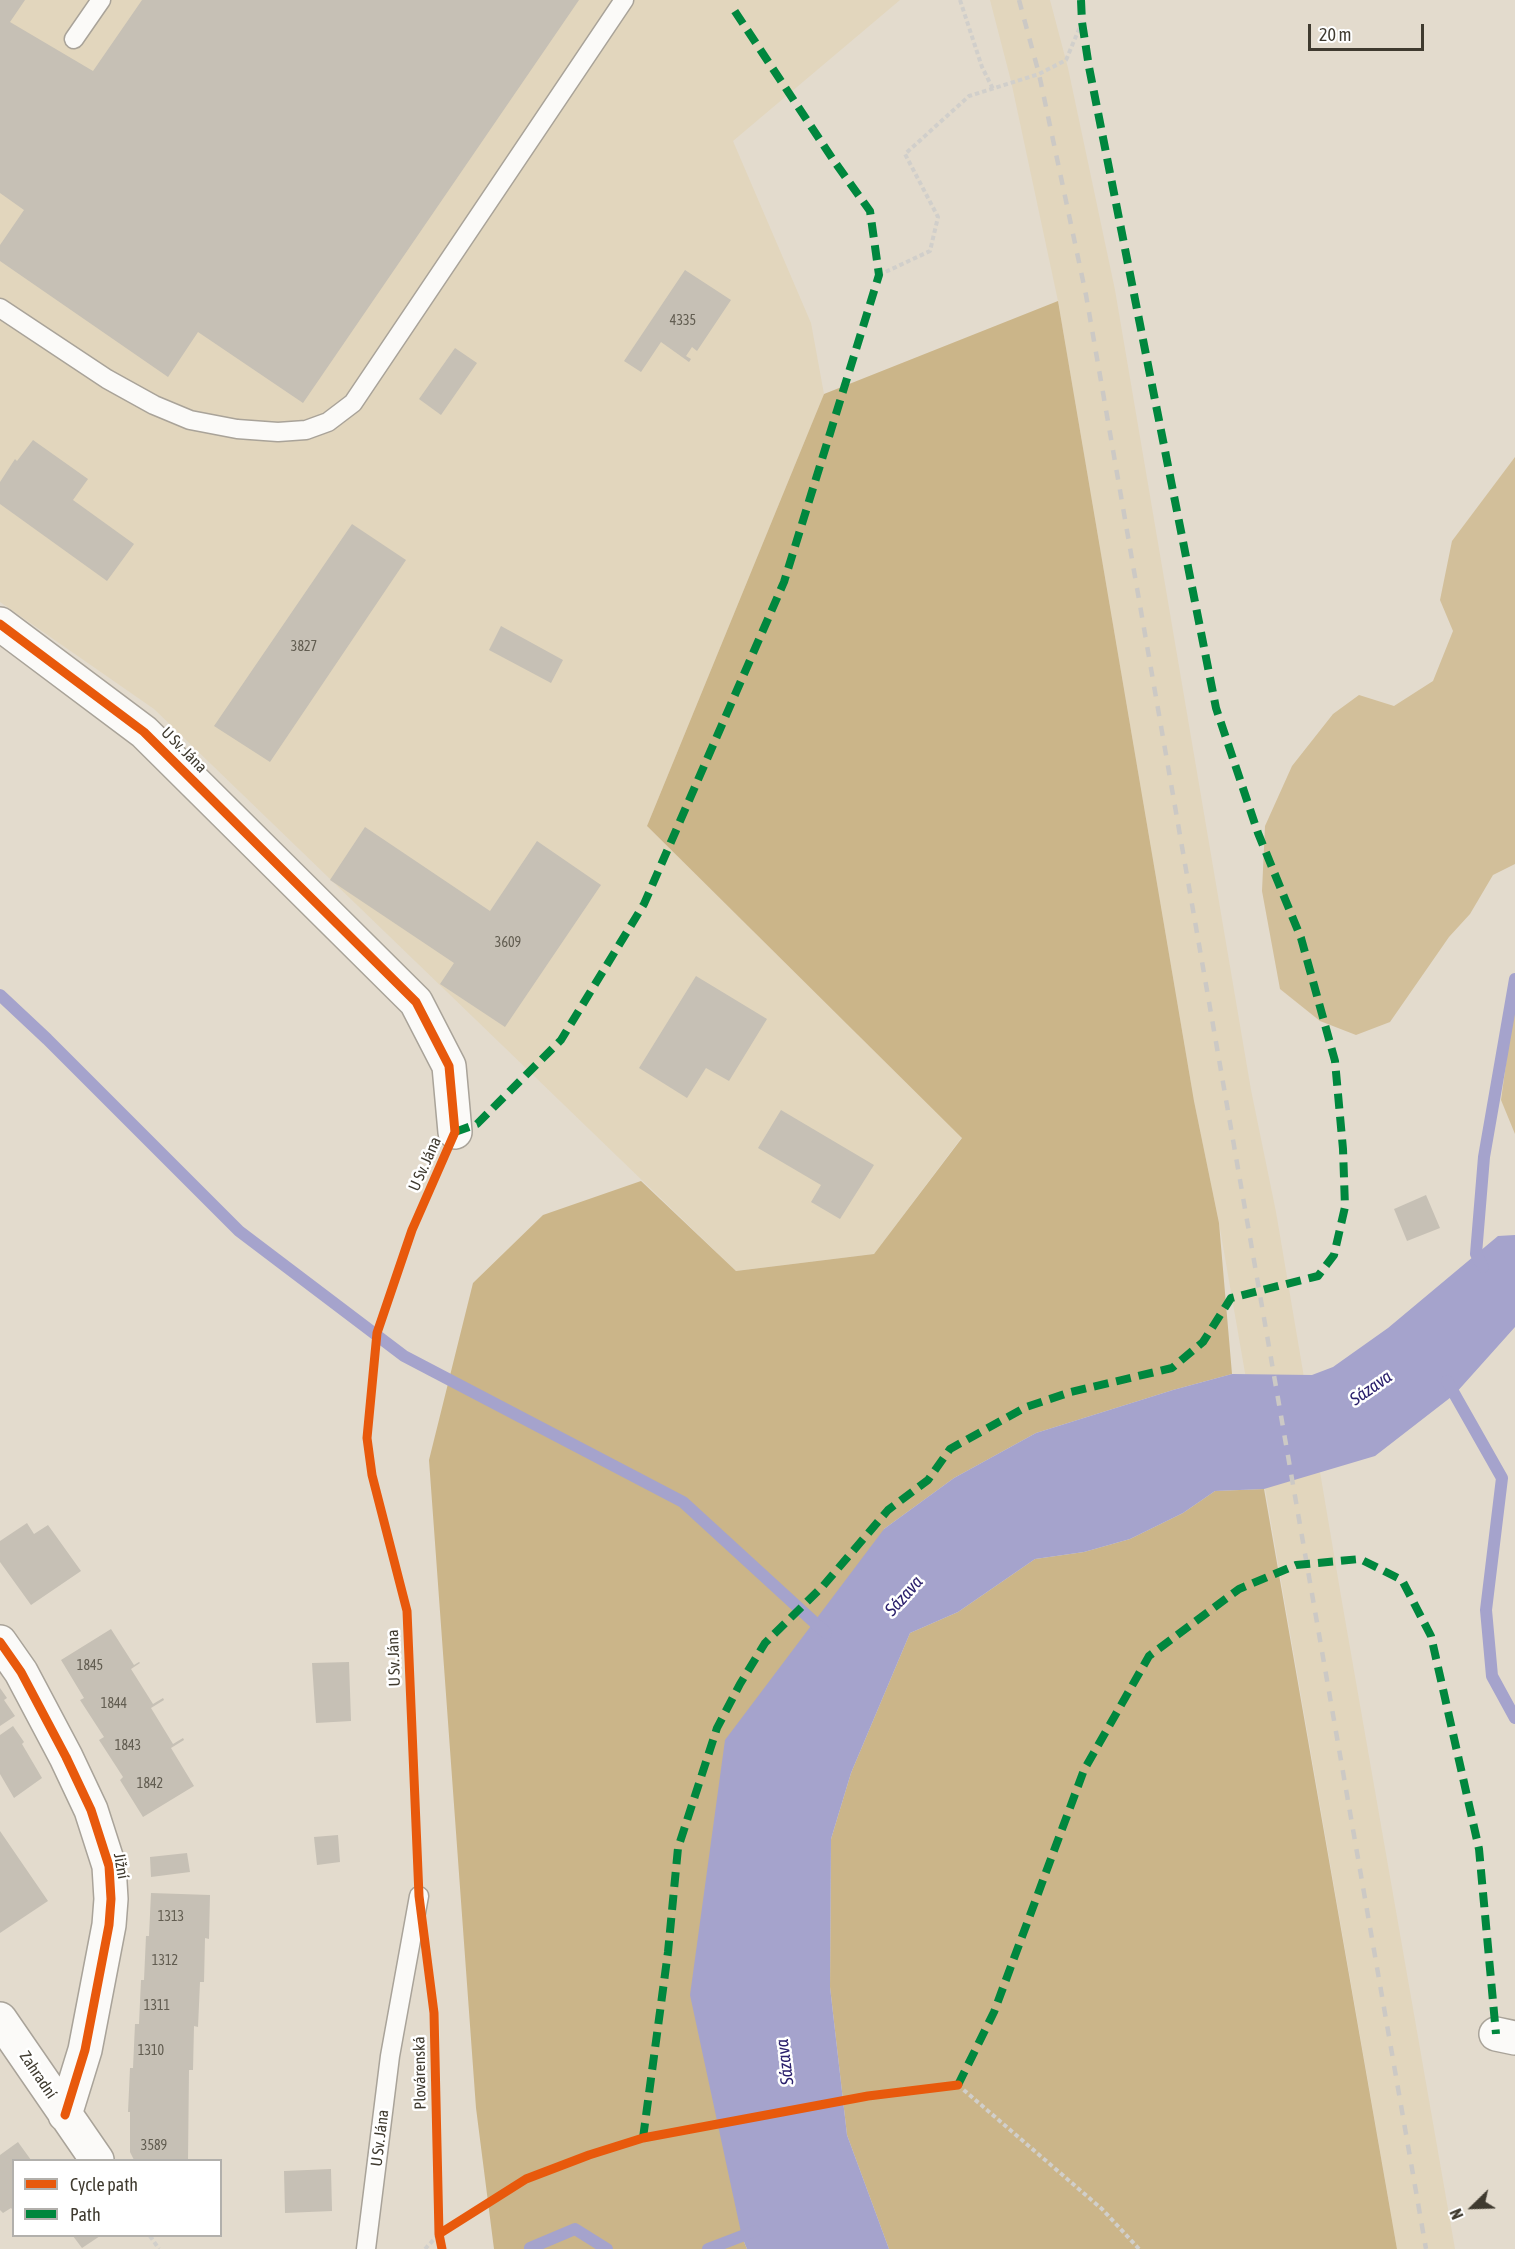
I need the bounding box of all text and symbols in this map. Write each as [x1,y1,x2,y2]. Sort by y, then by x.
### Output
scale bar [1311,12,1426,50]
text: 20 m [1319,24,1351,45]
house number: 4335 [670,313,696,329]
house number: 3827 [291,639,317,655]
street label: U Sv. Jána [157,723,211,777]
house number: 3609 [495,935,521,951]
street label: U Sv. Jána [405,1134,445,1194]
water label: Sázava [1346,1366,1396,1410]
water label: Sázava [881,1572,927,1620]
street label: U Sv. Jána [383,1629,405,1687]
house number: 1845 [77,1658,103,1674]
house number: 1844 [101,1696,127,1712]
house number: 1843 [115,1738,141,1754]
house number: 1842 [137,1776,163,1792]
street label: Jižní [109,1852,133,1880]
house number: 1313 [158,1909,184,1925]
house number: 1312 [152,1953,178,1969]
house number: 1311 [144,1998,170,2014]
street label: Plovárenská [410,2036,430,2110]
water label: Sázava [771,2038,799,2086]
house number: 1310 [138,2043,164,2059]
street label: Zahradní [15,2048,61,2102]
street label: U Sv. Jána [367,2108,393,2168]
house number: 3589 [141,2138,167,2154]
legend [12,2159,222,2237]
text: Cycle path [70,2174,138,2195]
north arrow [1443,2177,1503,2237]
text: Path [70,2204,101,2225]
text: N [1446,2206,1467,2222]

